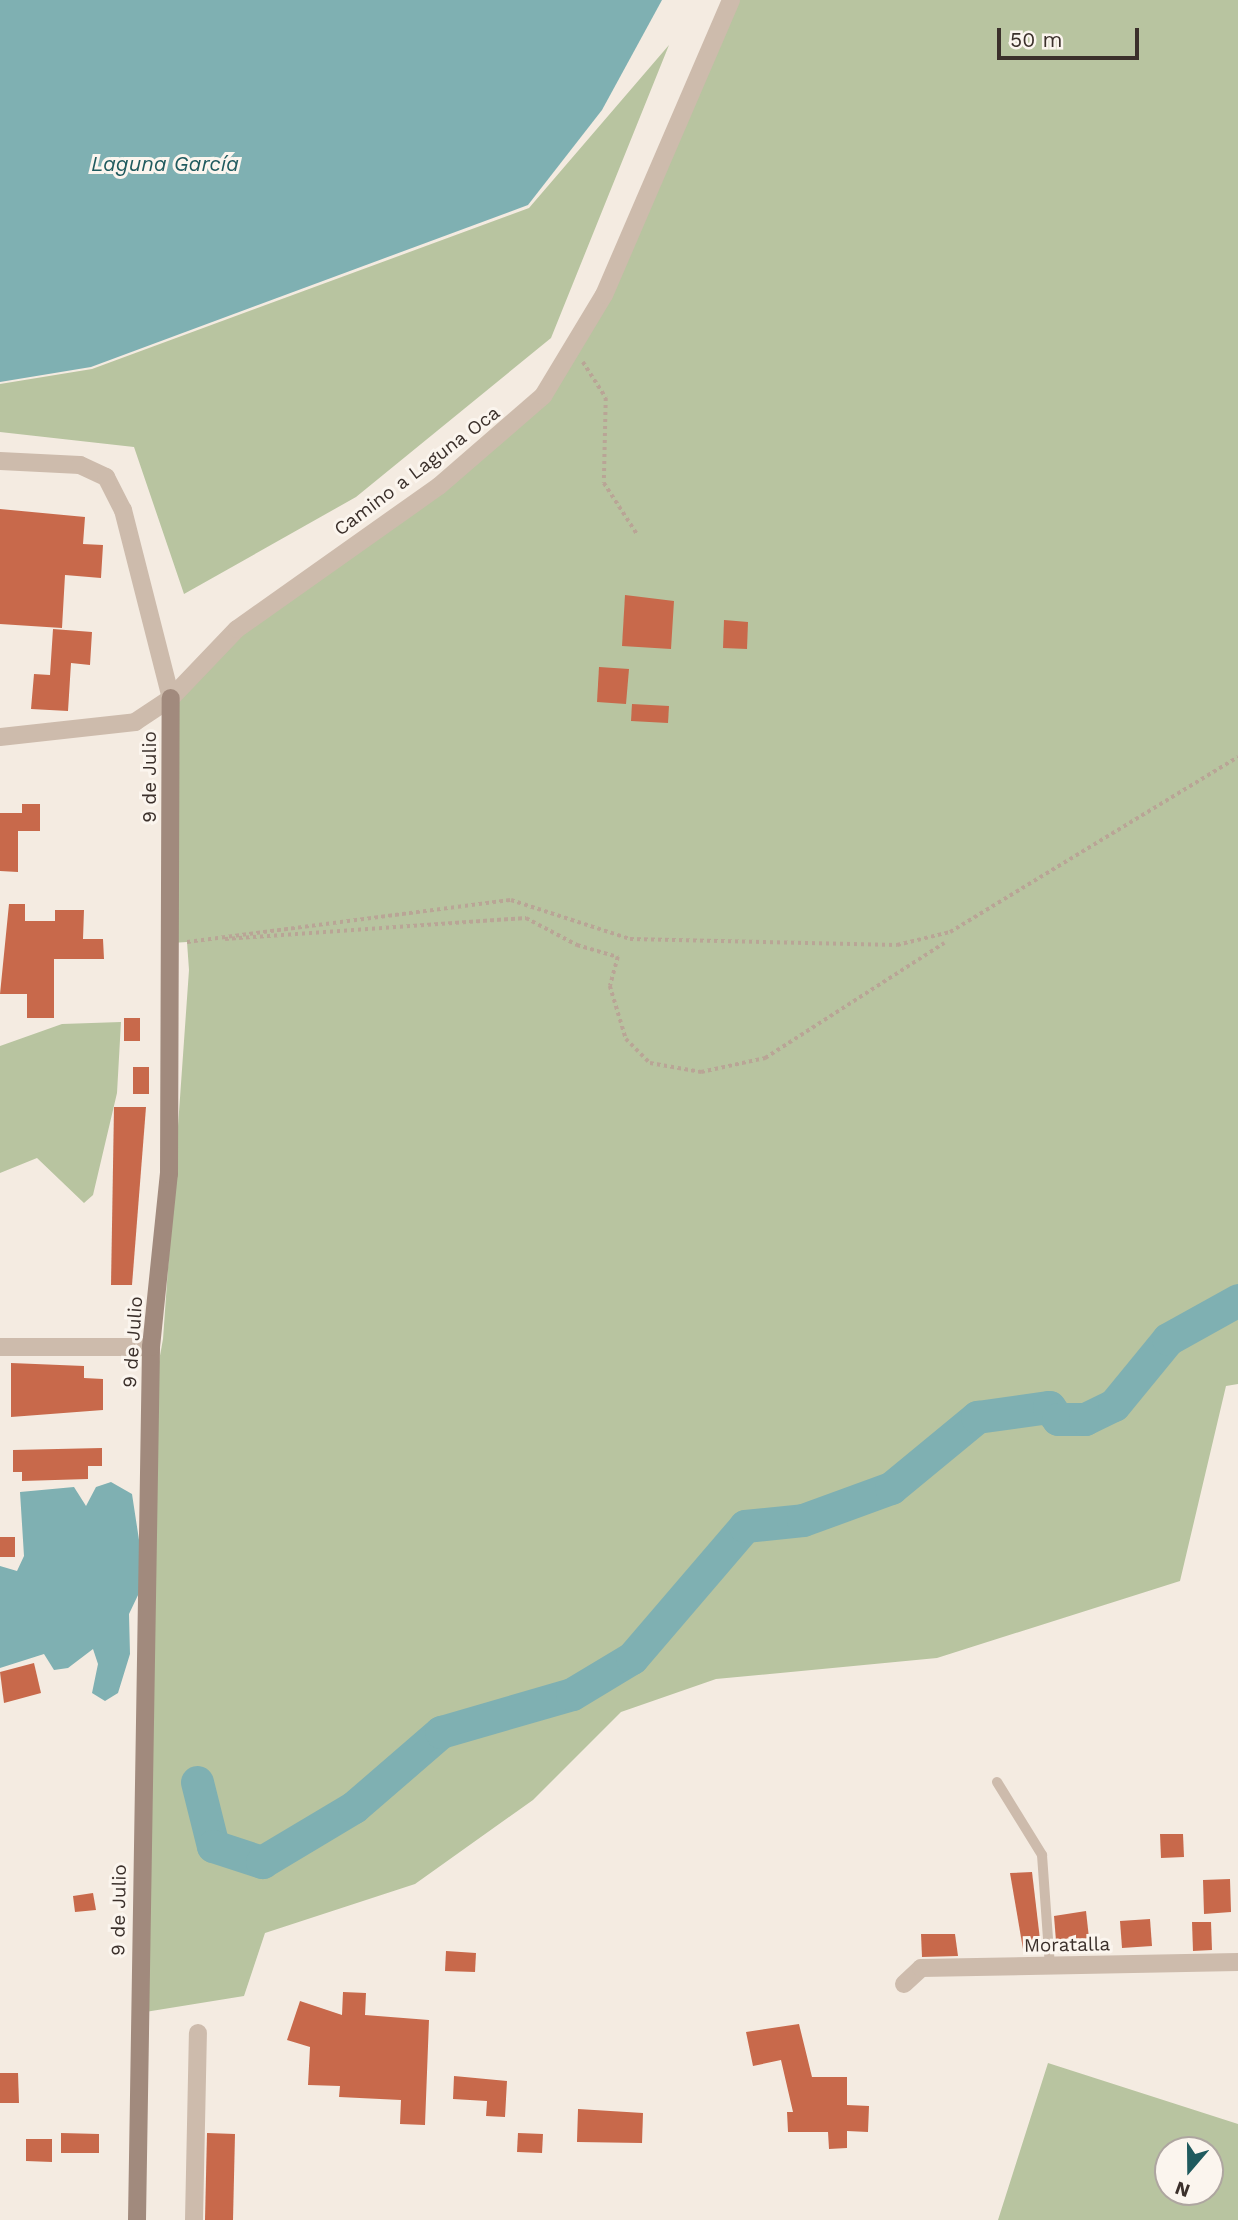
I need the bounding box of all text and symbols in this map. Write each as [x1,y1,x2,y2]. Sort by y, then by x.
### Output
scale bar [1000,14,1142,58]
text: 50 m [1010,27,1062,52]
water label: Laguna García [91,151,239,177]
street label: Camino a Laguna Oca [329,401,505,541]
street label: 9 de Julio [139,731,161,823]
street label: 9 de Julio [118,1295,148,1389]
street label: 9 de Julio [107,1864,131,1956]
street label: Moratalla [1024,1933,1110,1957]
north arrow [1154,2136,1224,2206]
text: N [1172,2176,1193,2203]

